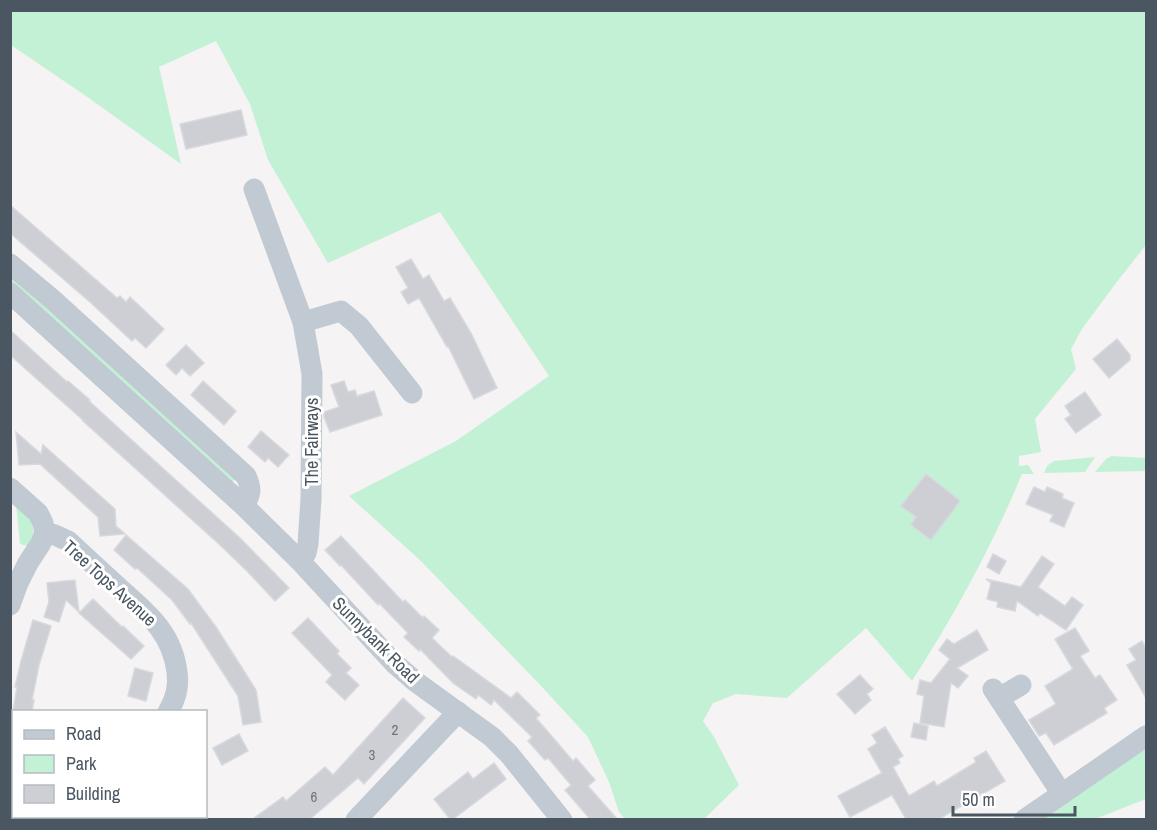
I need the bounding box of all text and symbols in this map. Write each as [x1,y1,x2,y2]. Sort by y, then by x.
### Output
street label: The Fairways [299,398,324,486]
street label: Tree Tops Avenue [58,534,162,632]
street label: Sunnybank Road [327,591,425,689]
legend [12,710,207,818]
house number: 2 [392,719,399,740]
text: Road [66,721,101,746]
house number: 3 [369,744,376,765]
text: Park [66,751,97,776]
scale bar [953,779,1074,817]
text: Building [66,781,121,806]
house number: 6 [311,786,318,807]
text: 50 m [962,787,995,812]

